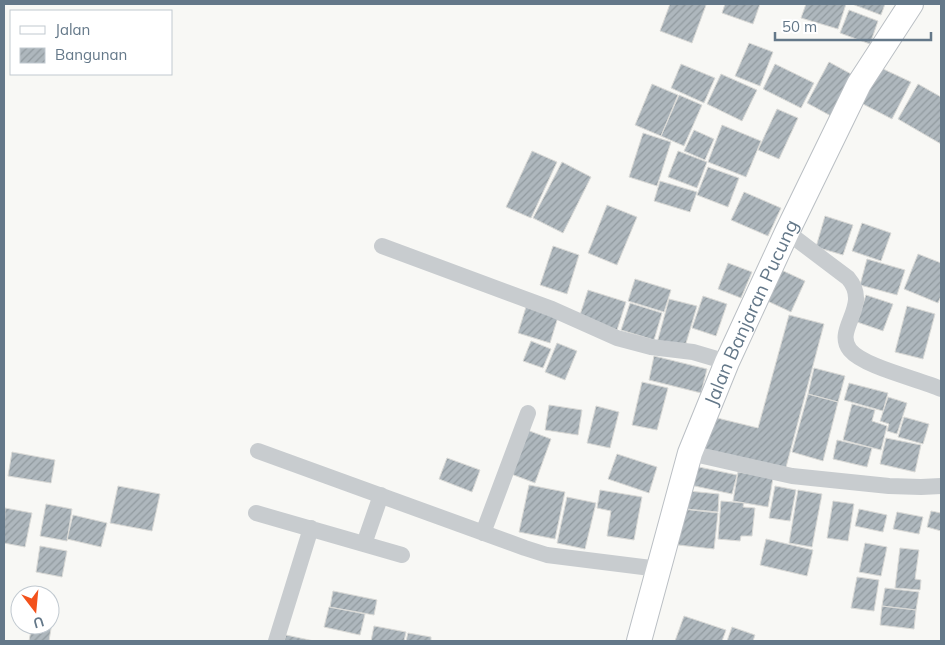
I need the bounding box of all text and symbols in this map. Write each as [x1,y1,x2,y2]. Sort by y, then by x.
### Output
legend [10,10,172,75]
scale bar [775,10,931,42]
text: 50 m [782,17,817,36]
text: Jalan [55,20,90,39]
text: Bangunan [55,45,127,64]
street label: Jalan Banjaran Pucung [699,215,803,409]
north arrow [10,585,60,635]
text: U [31,612,46,633]

